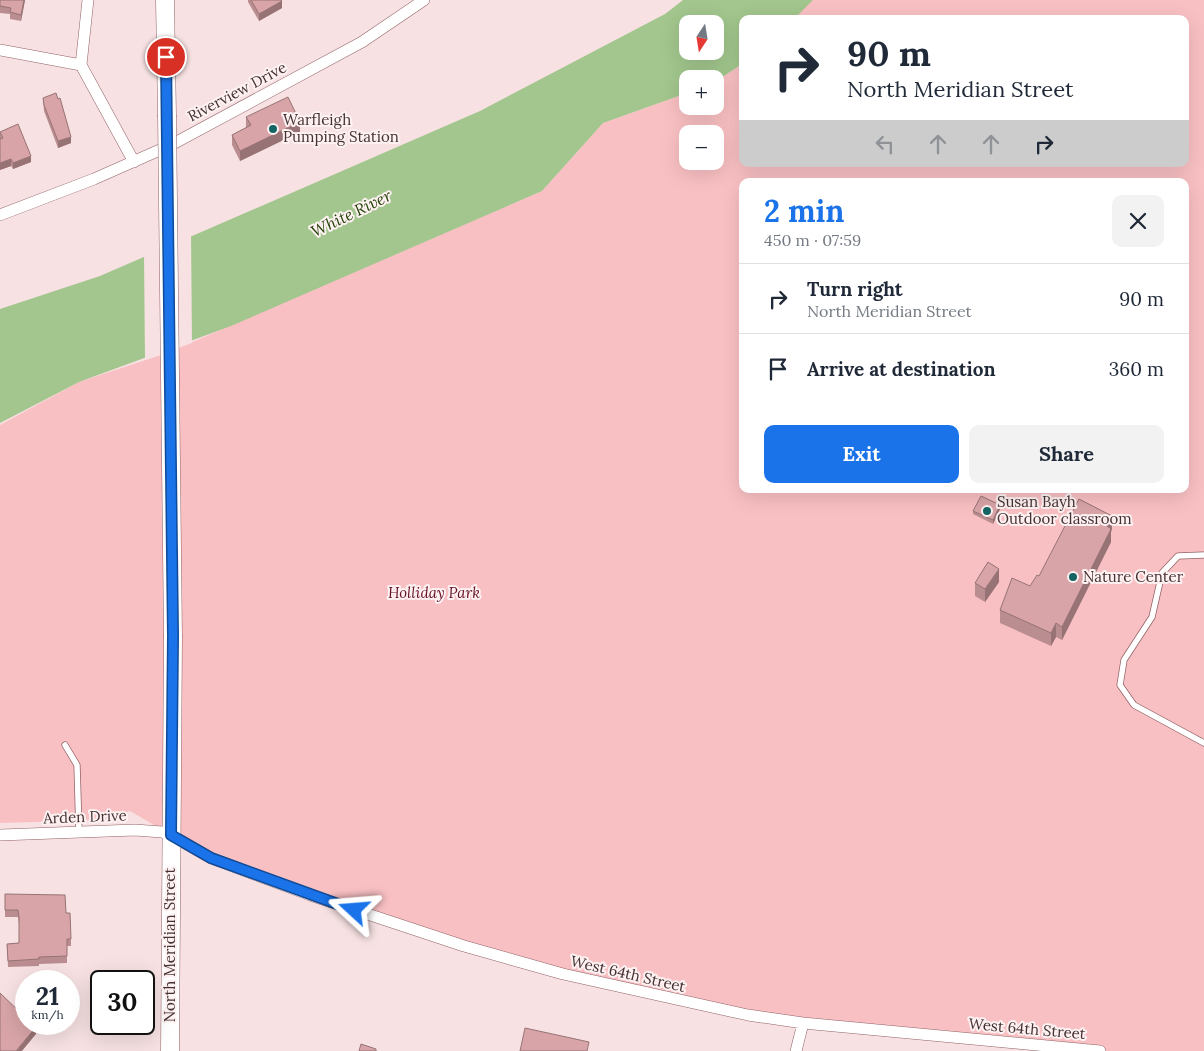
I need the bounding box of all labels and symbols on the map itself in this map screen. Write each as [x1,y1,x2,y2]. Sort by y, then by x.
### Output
north arrow [679,15,724,60]
pin [145,36,187,78]
street label: Riverview Drive [184,58,289,126]
place label: Warfleigh Pumping Station [283,110,399,146]
marker: Warfleigh Pumping Station [267,123,279,135]
water label: White River [308,185,395,241]
place label: Susan Bayh Outdoor classroom [997,492,1132,528]
marker: Susan Bayh Outdoor classroom [981,505,993,517]
place label: Nature Center [1083,567,1184,586]
marker: Nature Center [1067,571,1079,583]
park label: Holliday Park [388,583,480,602]
street label: Arden Drive [42,806,127,827]
street label: North Meridian Street [160,868,179,1022]
position arrow [327,883,379,935]
street label: West 64th Street [569,951,688,996]
speed limit sign: 30 [90,970,155,1035]
street label: West 64th Street [968,1014,1086,1043]

